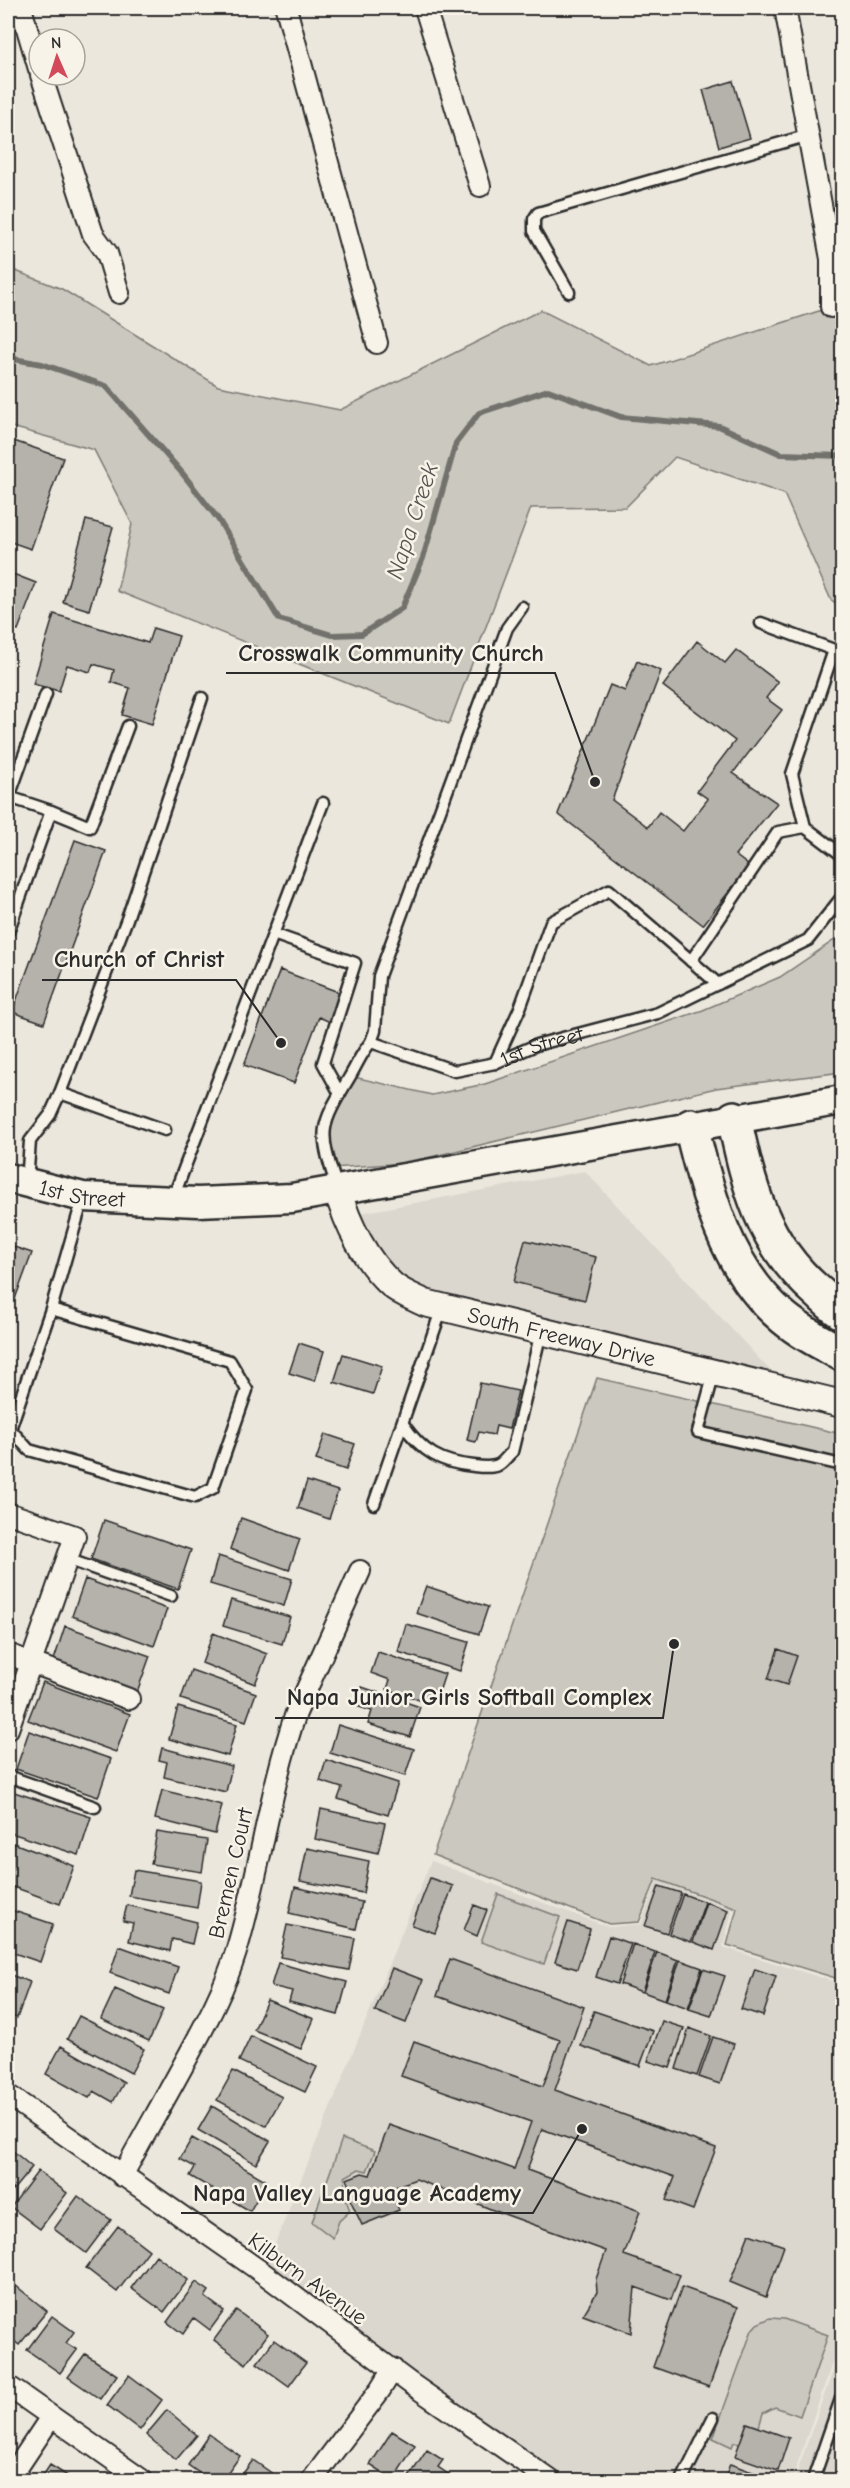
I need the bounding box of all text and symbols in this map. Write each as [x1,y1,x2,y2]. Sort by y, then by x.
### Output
north arrow [27,27,87,87]
text: N [51,34,62,52]
water label: Napa Creek [380,459,444,583]
callout: Crosswalk Community Church [226,631,555,673]
text: Crosswalk Community Church [238,639,544,667]
callout: Church of Christ [42,938,236,980]
text: Church of Christ [54,945,225,973]
street label: 1st Street [496,1021,587,1073]
street label: 1st Street [36,1174,126,1213]
street label: South Freeway Drive [465,1302,658,1372]
callout: Napa Junior Girls Softball Complex [275,1676,663,1718]
text: Napa Junior Girls Softball Complex [287,1683,651,1711]
street label: Bremen Court [203,1805,259,1941]
callout: Napa Valley Language Academy [181,2171,533,2213]
text: Napa Valley Language Academy [193,2179,521,2207]
street label: Kilburn Avenue [243,2227,372,2331]

